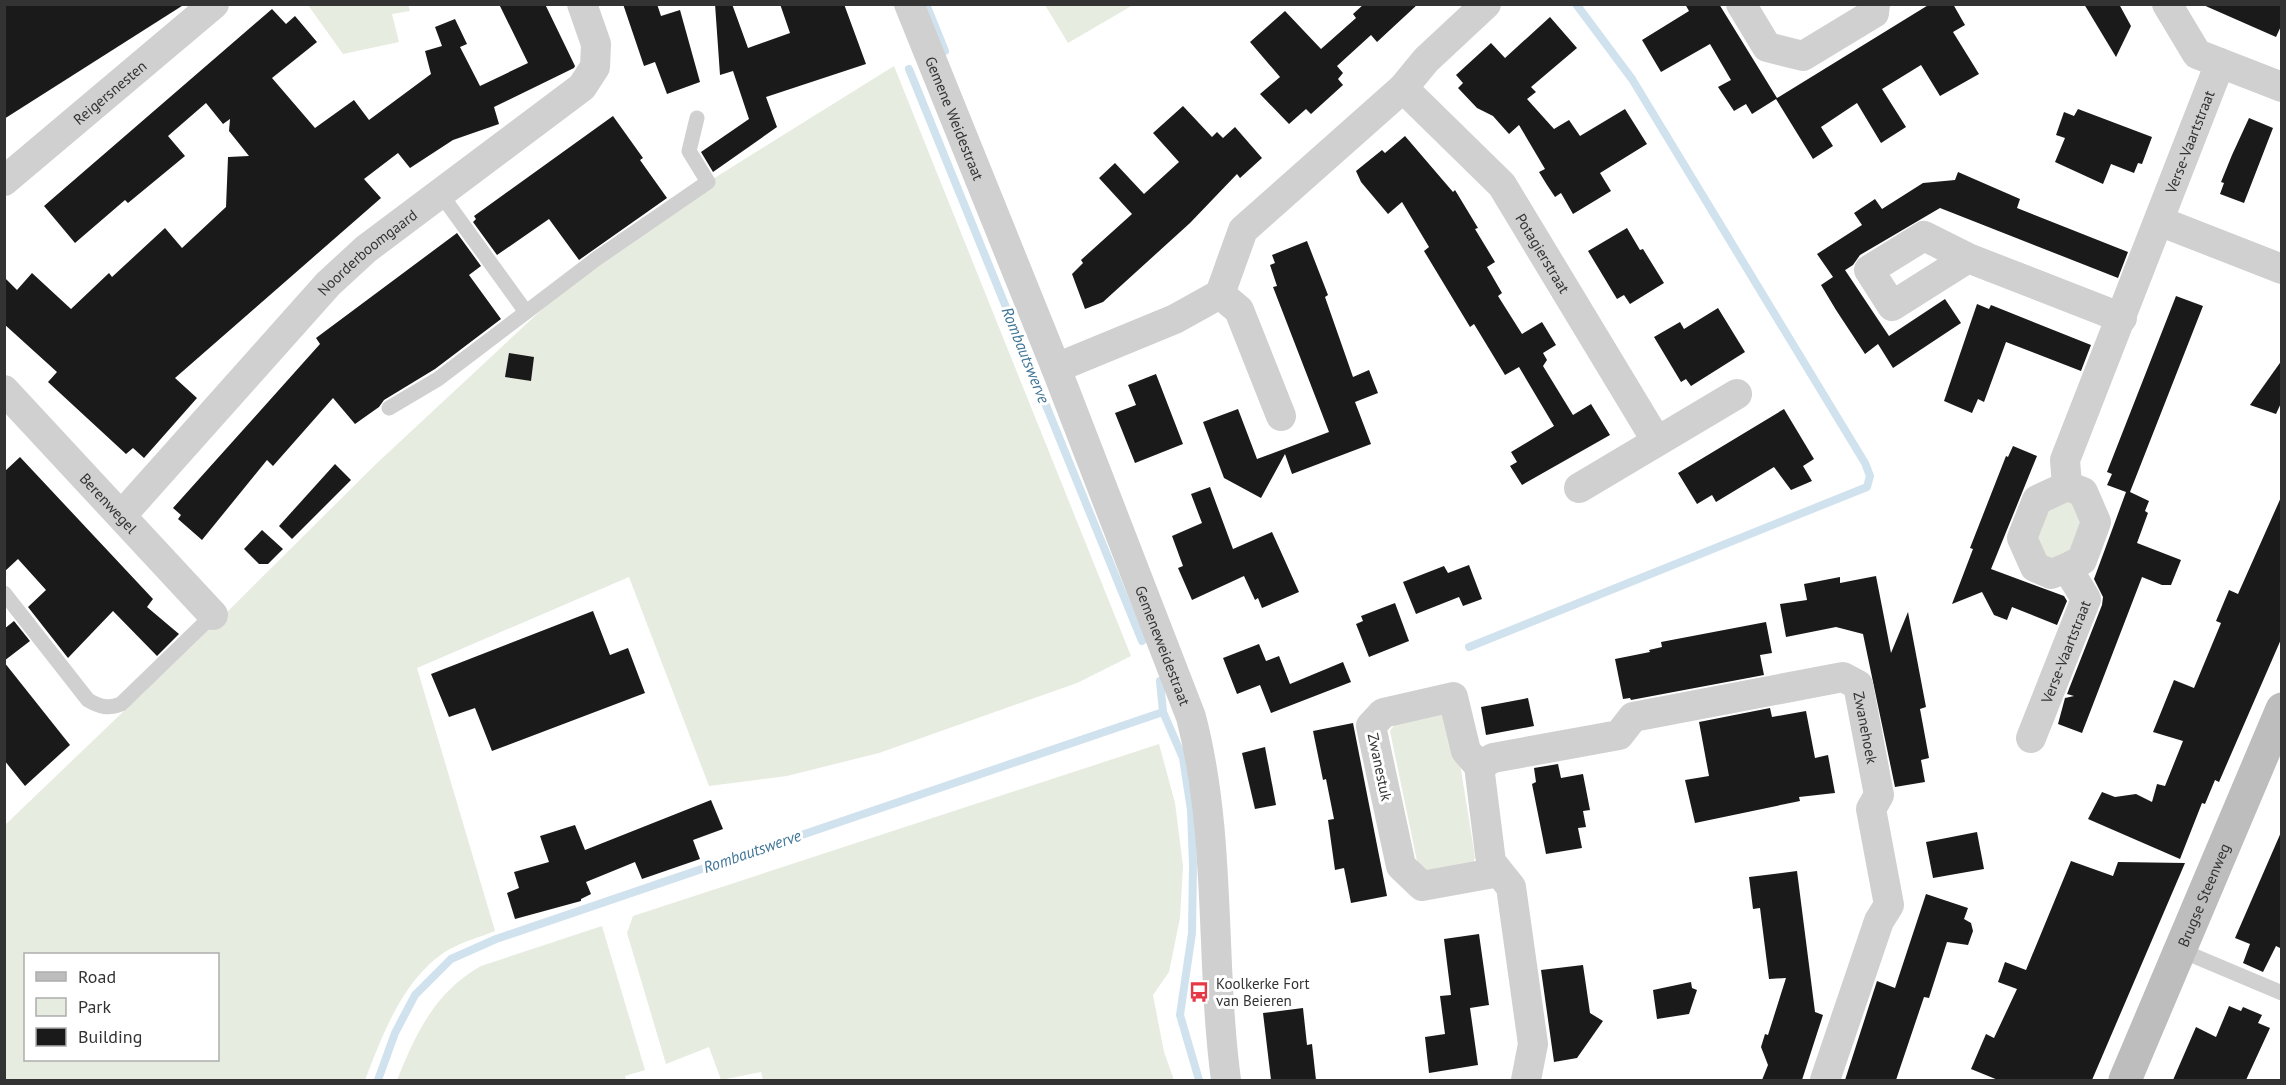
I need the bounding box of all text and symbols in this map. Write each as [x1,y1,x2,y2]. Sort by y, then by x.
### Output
street label: Gemene Weidestraat [922,53,989,183]
street label: Reigersnesten [69,56,150,128]
street label: Verse-Vaartstraat [2160,87,2218,197]
street label: Noorderboomgaard [313,205,421,299]
street label: Potagierstraat [1512,210,1574,296]
water label: Rombautswerve [998,304,1055,407]
street label: Berenwegel [76,469,142,538]
street label: Gemeneweidestraat [1132,583,1195,708]
street label: Verse-Vaartstraat [2036,597,2094,707]
street label: Zwanehoek [1850,690,1882,766]
street label: Zwanestuk [1364,731,1397,803]
water label: Rombautswerve [700,825,804,877]
street label: Brugse Steenweg [2173,840,2234,950]
legend [24,953,219,1061]
text: Road [78,965,116,988]
place label: Koolkerke Fort van Beieren [1216,974,1310,1010]
bus stop icon: Koolkerke Fort van Beieren [1187,980,1211,1004]
text: Park [78,995,111,1018]
text: Building [78,1025,142,1048]

